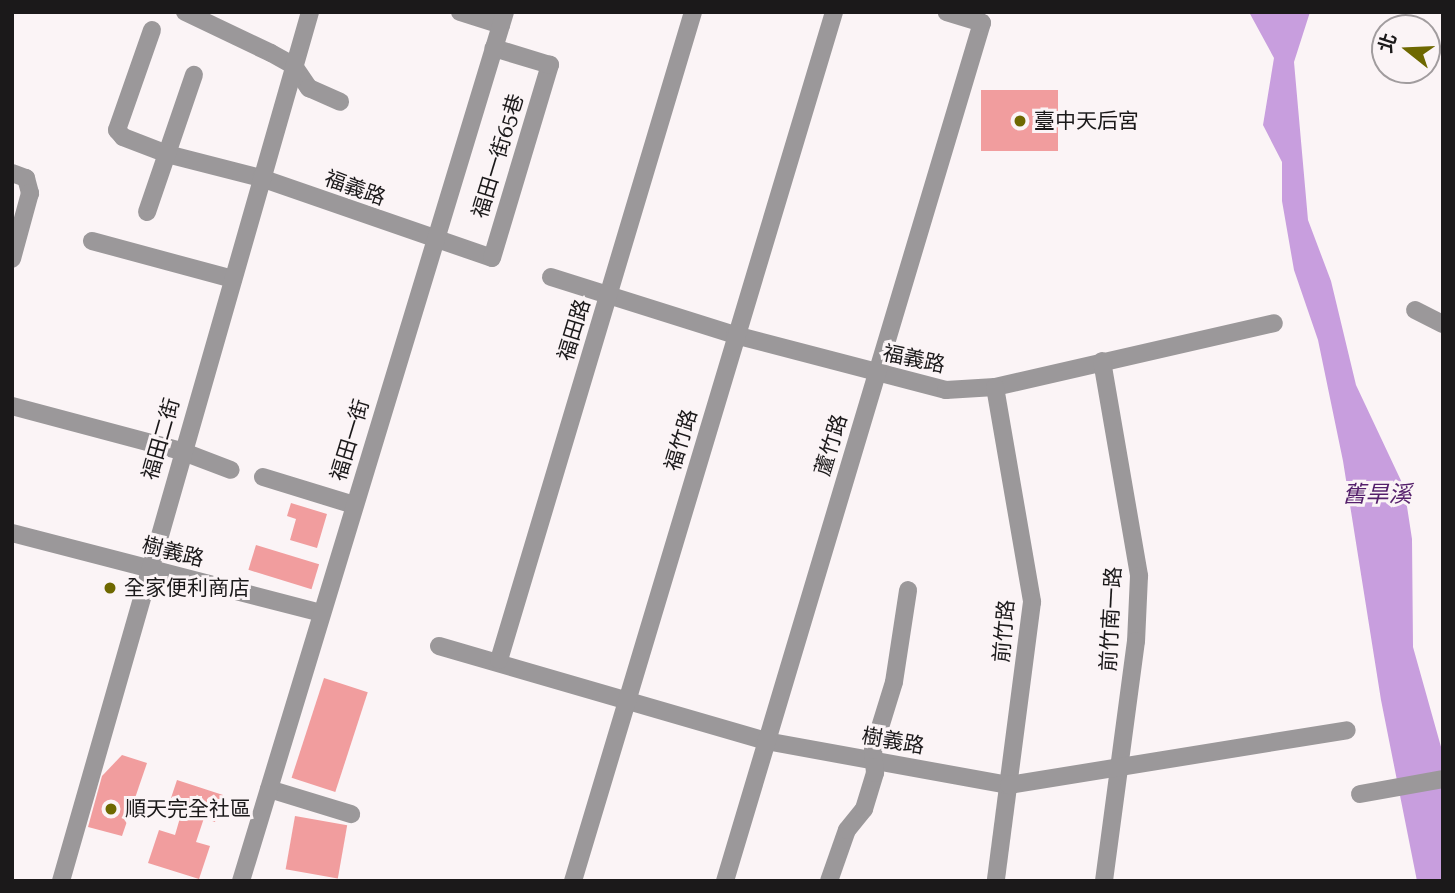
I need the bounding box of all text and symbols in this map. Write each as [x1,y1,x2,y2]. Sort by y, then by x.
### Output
north arrow [1371,14,1441,84]
text: 北 [1374,30,1401,56]
street label: 福田一街65巷 [467,91,529,221]
place label: 臺中天后宮 [1034,108,1139,134]
marker: 臺中天后宮 [1012,113,1028,129]
street label: 福義路 [321,165,389,211]
street label: 福田路 [553,296,595,364]
street label: 福義路 [881,340,947,378]
street label: 福田二街 [137,395,185,483]
street label: 福田一街 [326,396,374,484]
street label: 福竹路 [660,406,702,474]
street label: 蘆竹路 [810,411,852,479]
water label: 舊旱溪 [1343,481,1411,509]
street label: 樹義路 [139,532,207,572]
street label: 前竹南一路 [1096,566,1126,672]
place label: 全家便利商店 [124,575,250,601]
marker: 全家便利商店 [102,580,118,596]
street label: 前竹路 [989,599,1019,663]
street label: 樹義路 [860,723,926,759]
place label: 順天完全社區 [125,796,251,822]
marker: 順天完全社區 [103,801,119,817]

